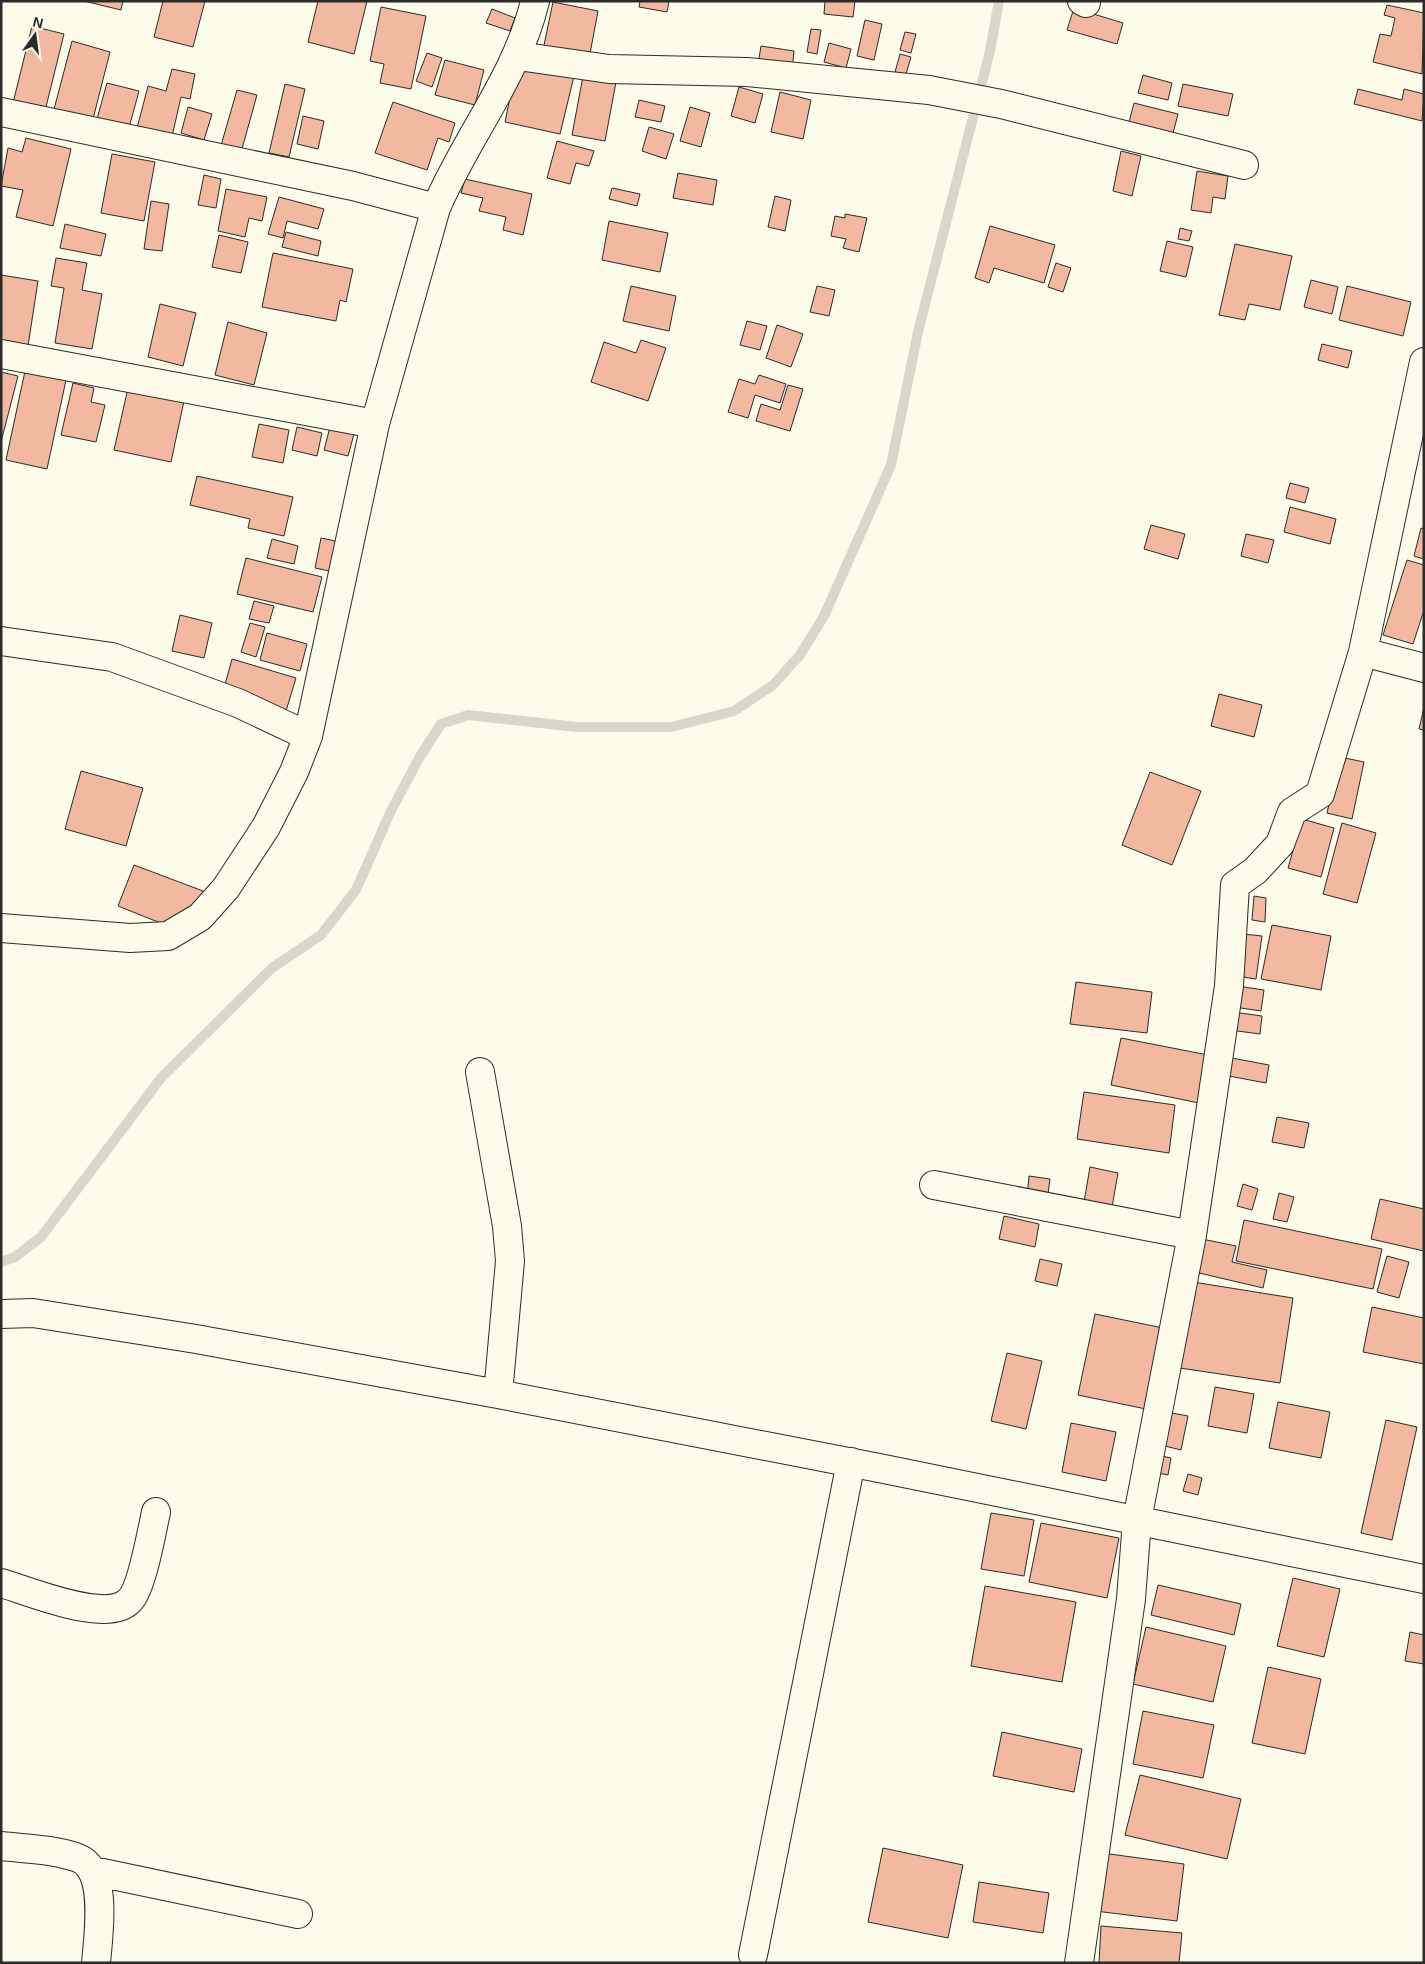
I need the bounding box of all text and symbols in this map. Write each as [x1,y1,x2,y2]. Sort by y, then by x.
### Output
north arrow [10,10,60,60]
text: N [31,13,45,31]

